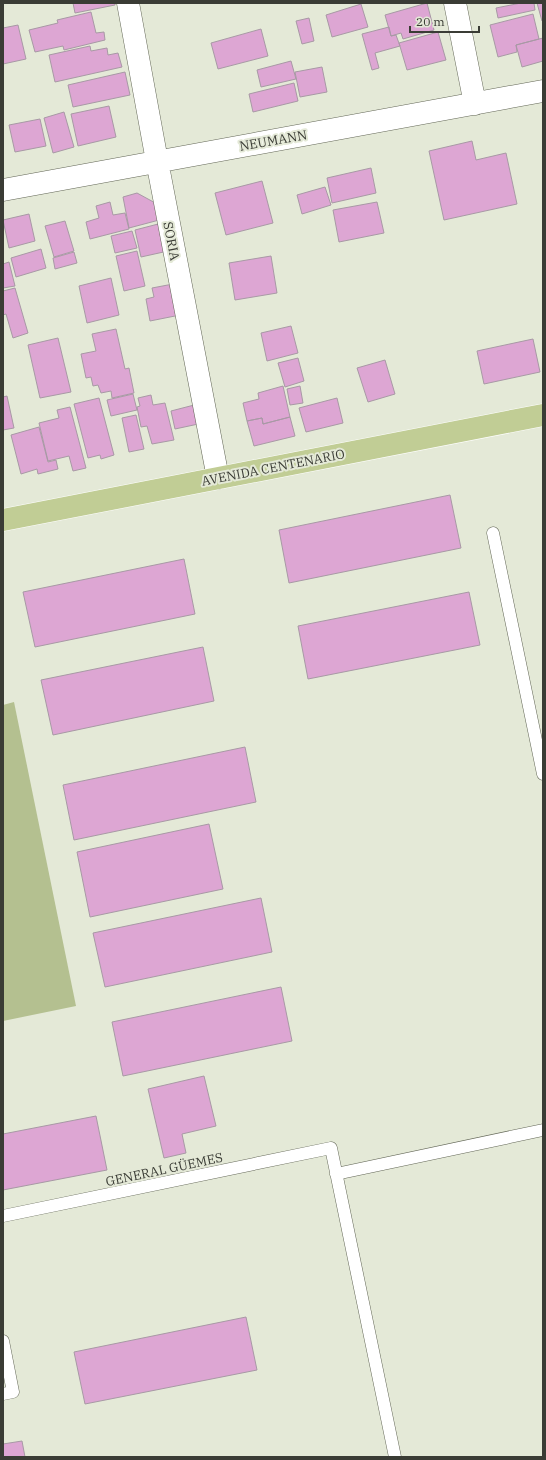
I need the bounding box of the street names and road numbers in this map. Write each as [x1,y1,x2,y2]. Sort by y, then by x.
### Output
street label: NEUMANN [238,126,308,155]
street label: SORIA [159,220,184,262]
street label: AVENIDA CENTENARIO [200,445,346,490]
street label: GENERAL GÜEMES [104,1149,224,1190]

